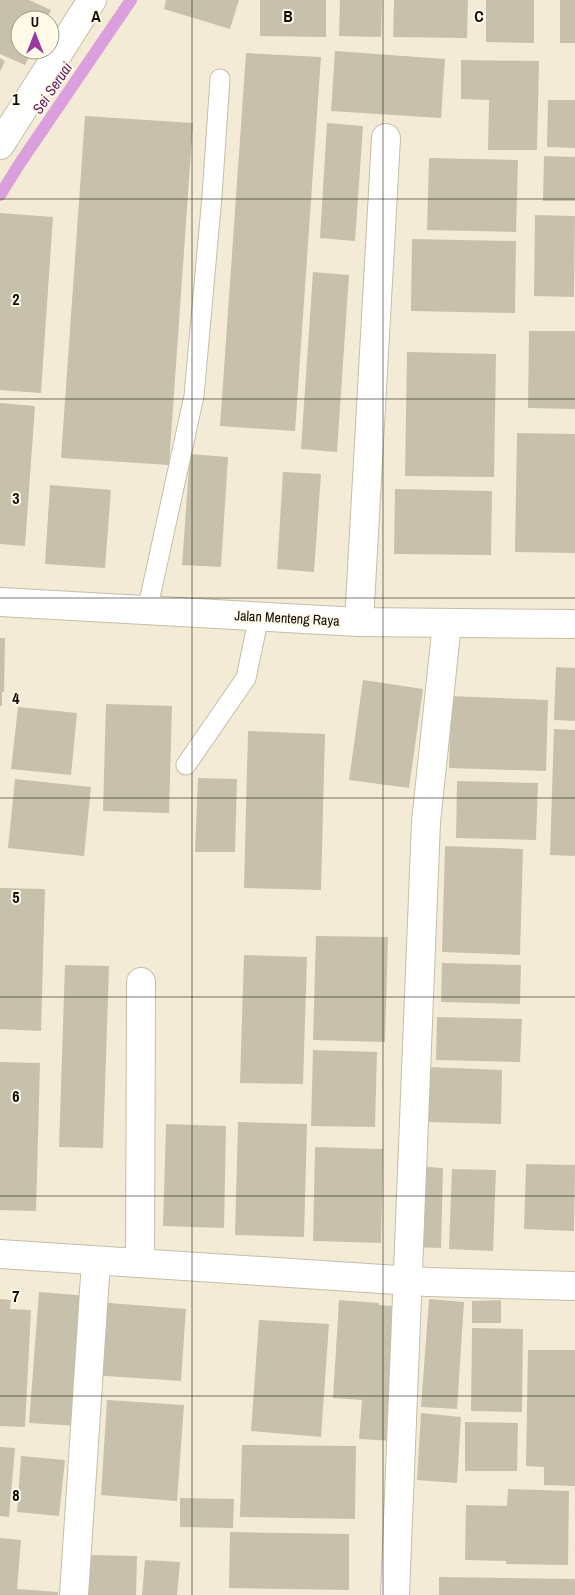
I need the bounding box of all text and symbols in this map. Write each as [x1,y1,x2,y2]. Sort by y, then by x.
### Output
text: A [91,5,101,27]
text: B [283,5,293,27]
text: C [474,5,484,27]
north arrow [10,10,60,60]
text: U [31,13,39,31]
water label: Sei Seruai [27,58,77,118]
text: 1 [12,88,20,110]
text: 2 [12,288,20,310]
text: 3 [12,487,20,509]
street label: Jalan Menteng Raya [234,606,341,630]
text: 4 [12,687,20,709]
text: 5 [12,886,20,908]
text: 6 [12,1085,20,1107]
text: 7 [12,1285,20,1307]
text: 8 [12,1484,20,1506]

